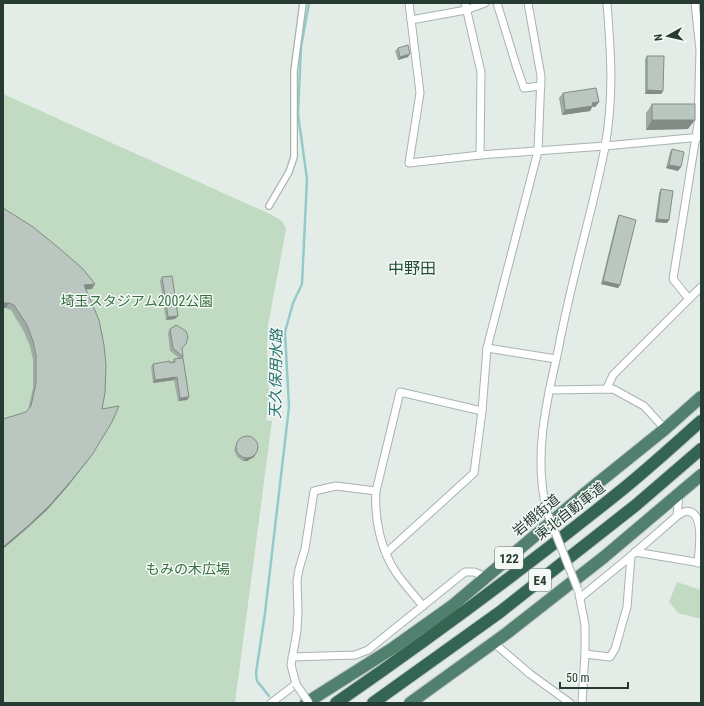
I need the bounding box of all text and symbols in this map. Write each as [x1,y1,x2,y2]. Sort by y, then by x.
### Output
north arrow [648,16,688,56]
text: N [652,33,665,42]
district label: 中野田 [388,259,436,278]
park label: 埼玉スタジアム2002公園 [61,293,213,309]
water label: 天久保用水路 [266,327,286,419]
street label: 東北自動車道 [532,479,608,543]
street label: 岩槻街道 [509,491,563,539]
road number: 122 [495,547,523,569]
park label: もみの木広場 [146,561,230,577]
road number: E4 [529,569,551,591]
scale bar [560,664,628,690]
text: 50 m [566,671,590,685]

